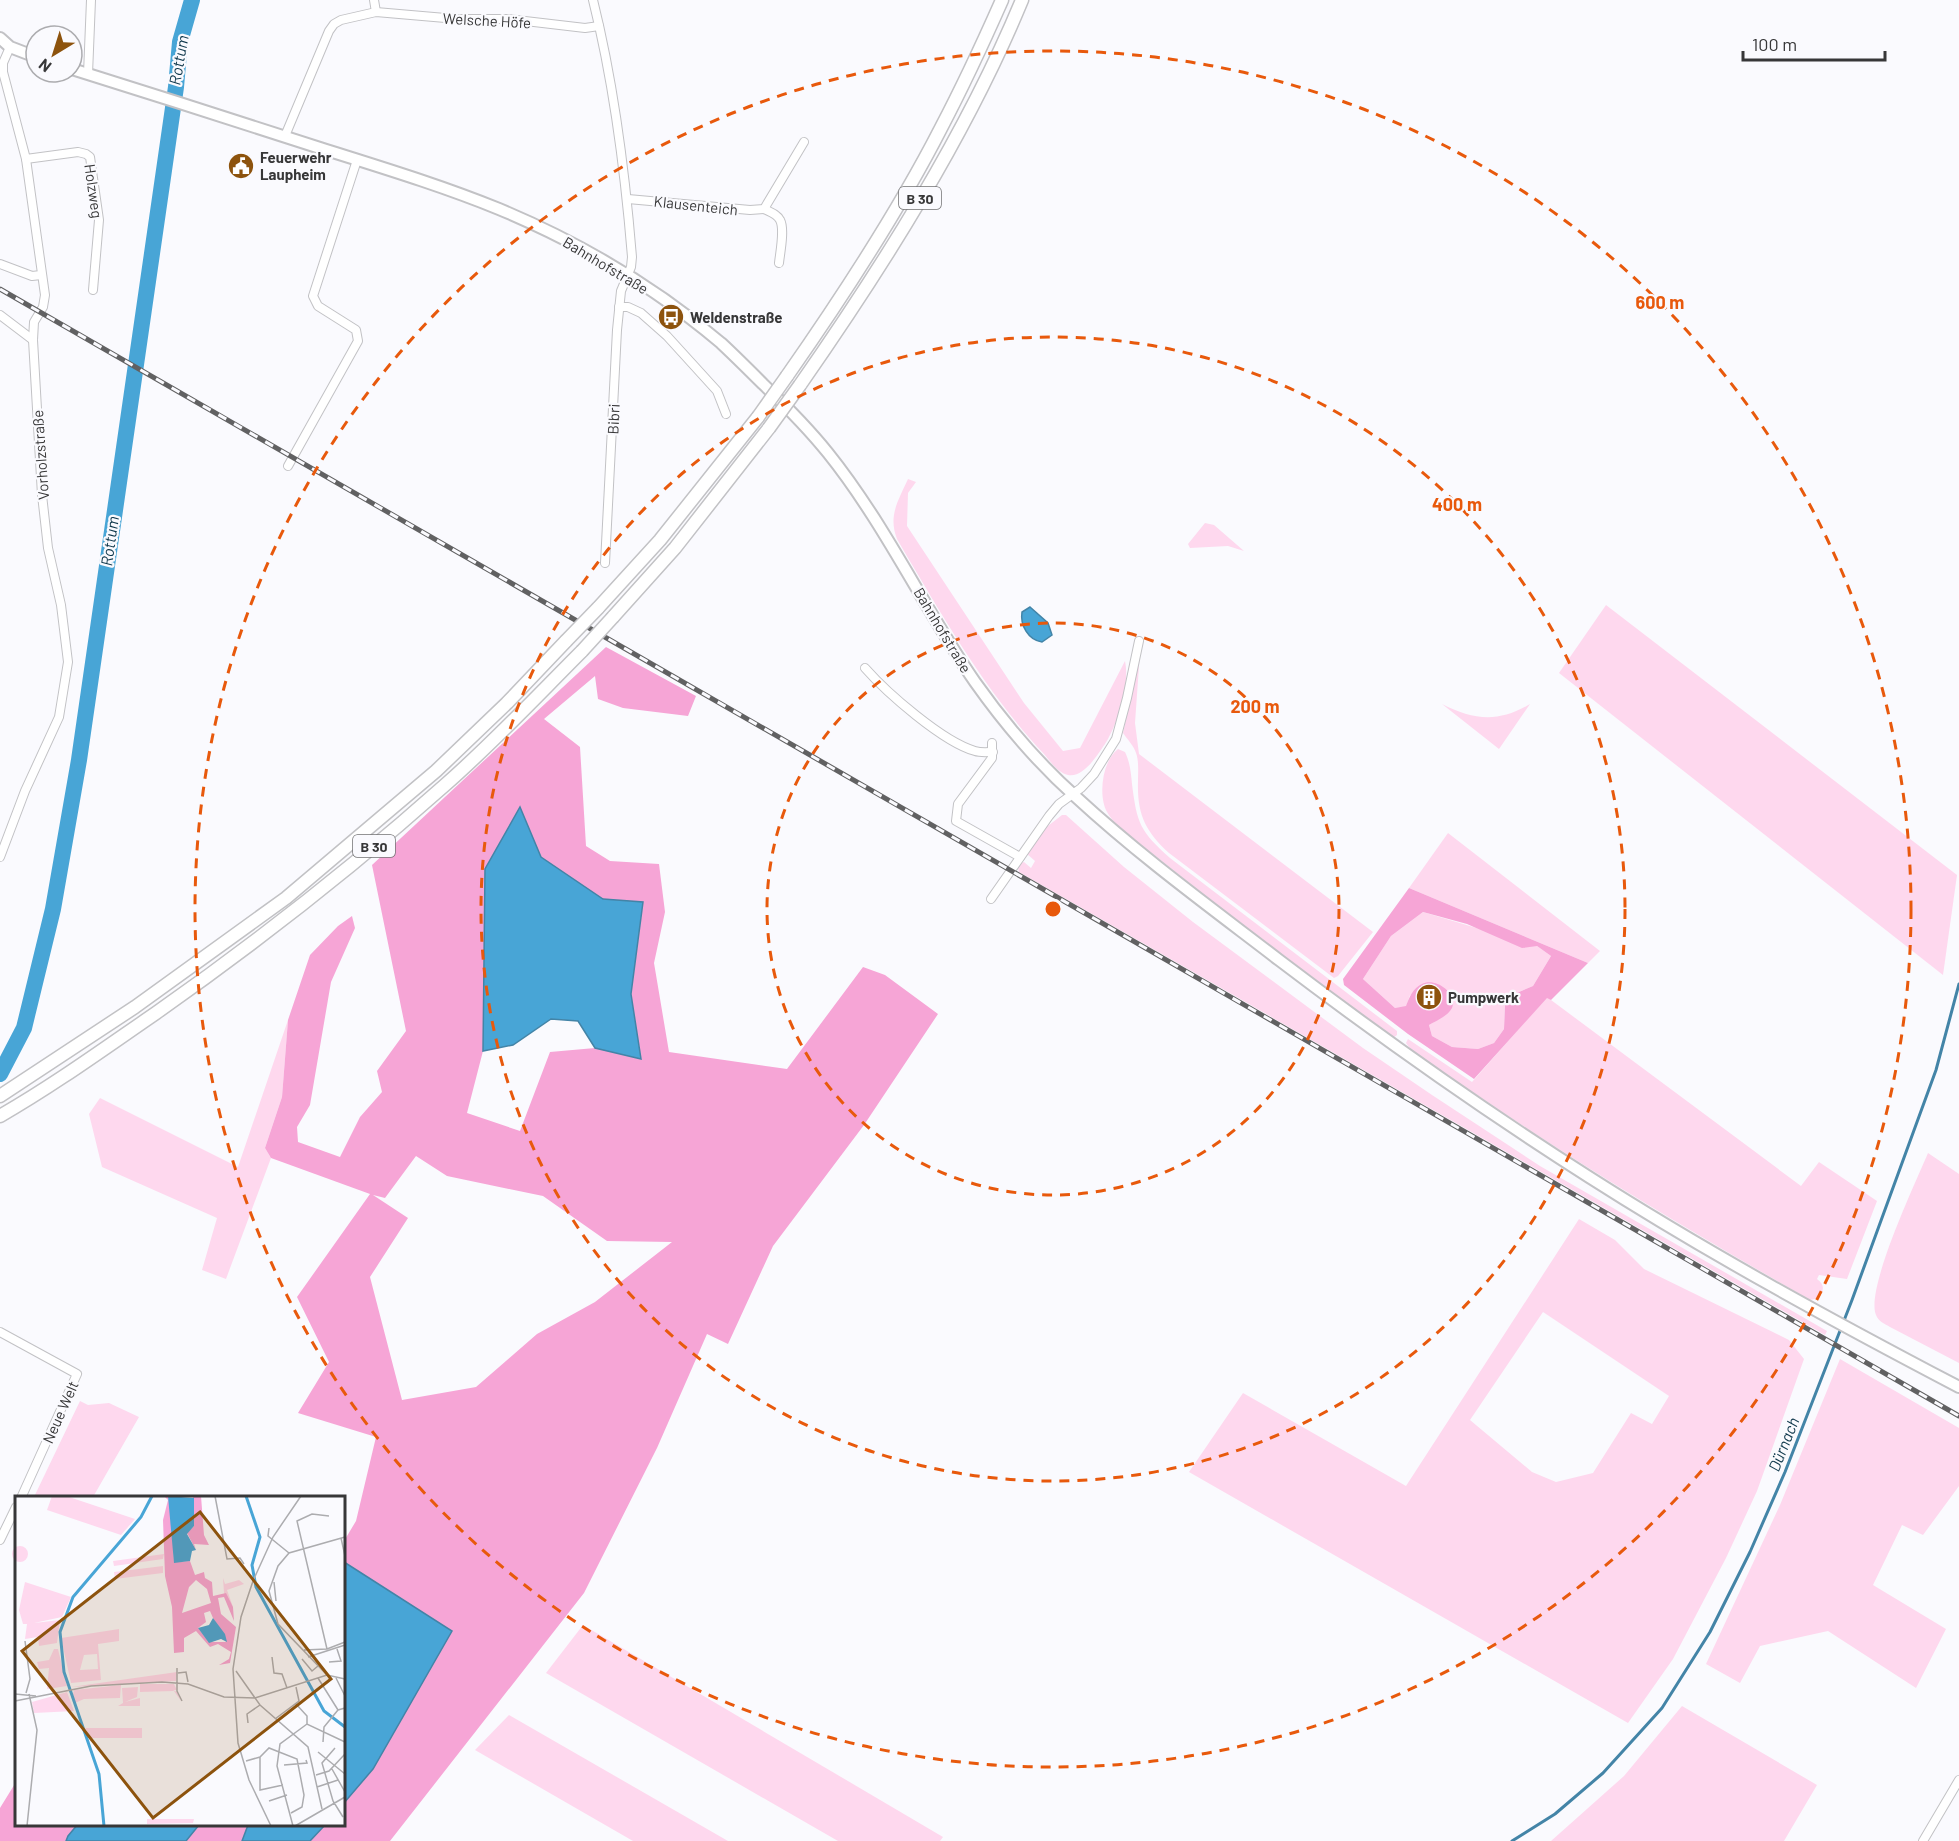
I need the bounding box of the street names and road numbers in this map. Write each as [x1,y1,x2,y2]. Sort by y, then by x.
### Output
street label: Welsche Höfe [442,9,532,31]
street label: Holzweg [81,163,107,219]
road number: B 30 [899,187,941,209]
street label: Klausenteich [653,192,739,218]
street label: Bahnhofstraße [560,232,652,298]
street label: Bibri [603,403,623,435]
street label: Vorholzstraße [28,409,52,501]
street label: Bahnhofstraße [910,584,976,676]
road number: B 30 [353,835,395,857]
street label: Neue Welt [38,1378,82,1446]

